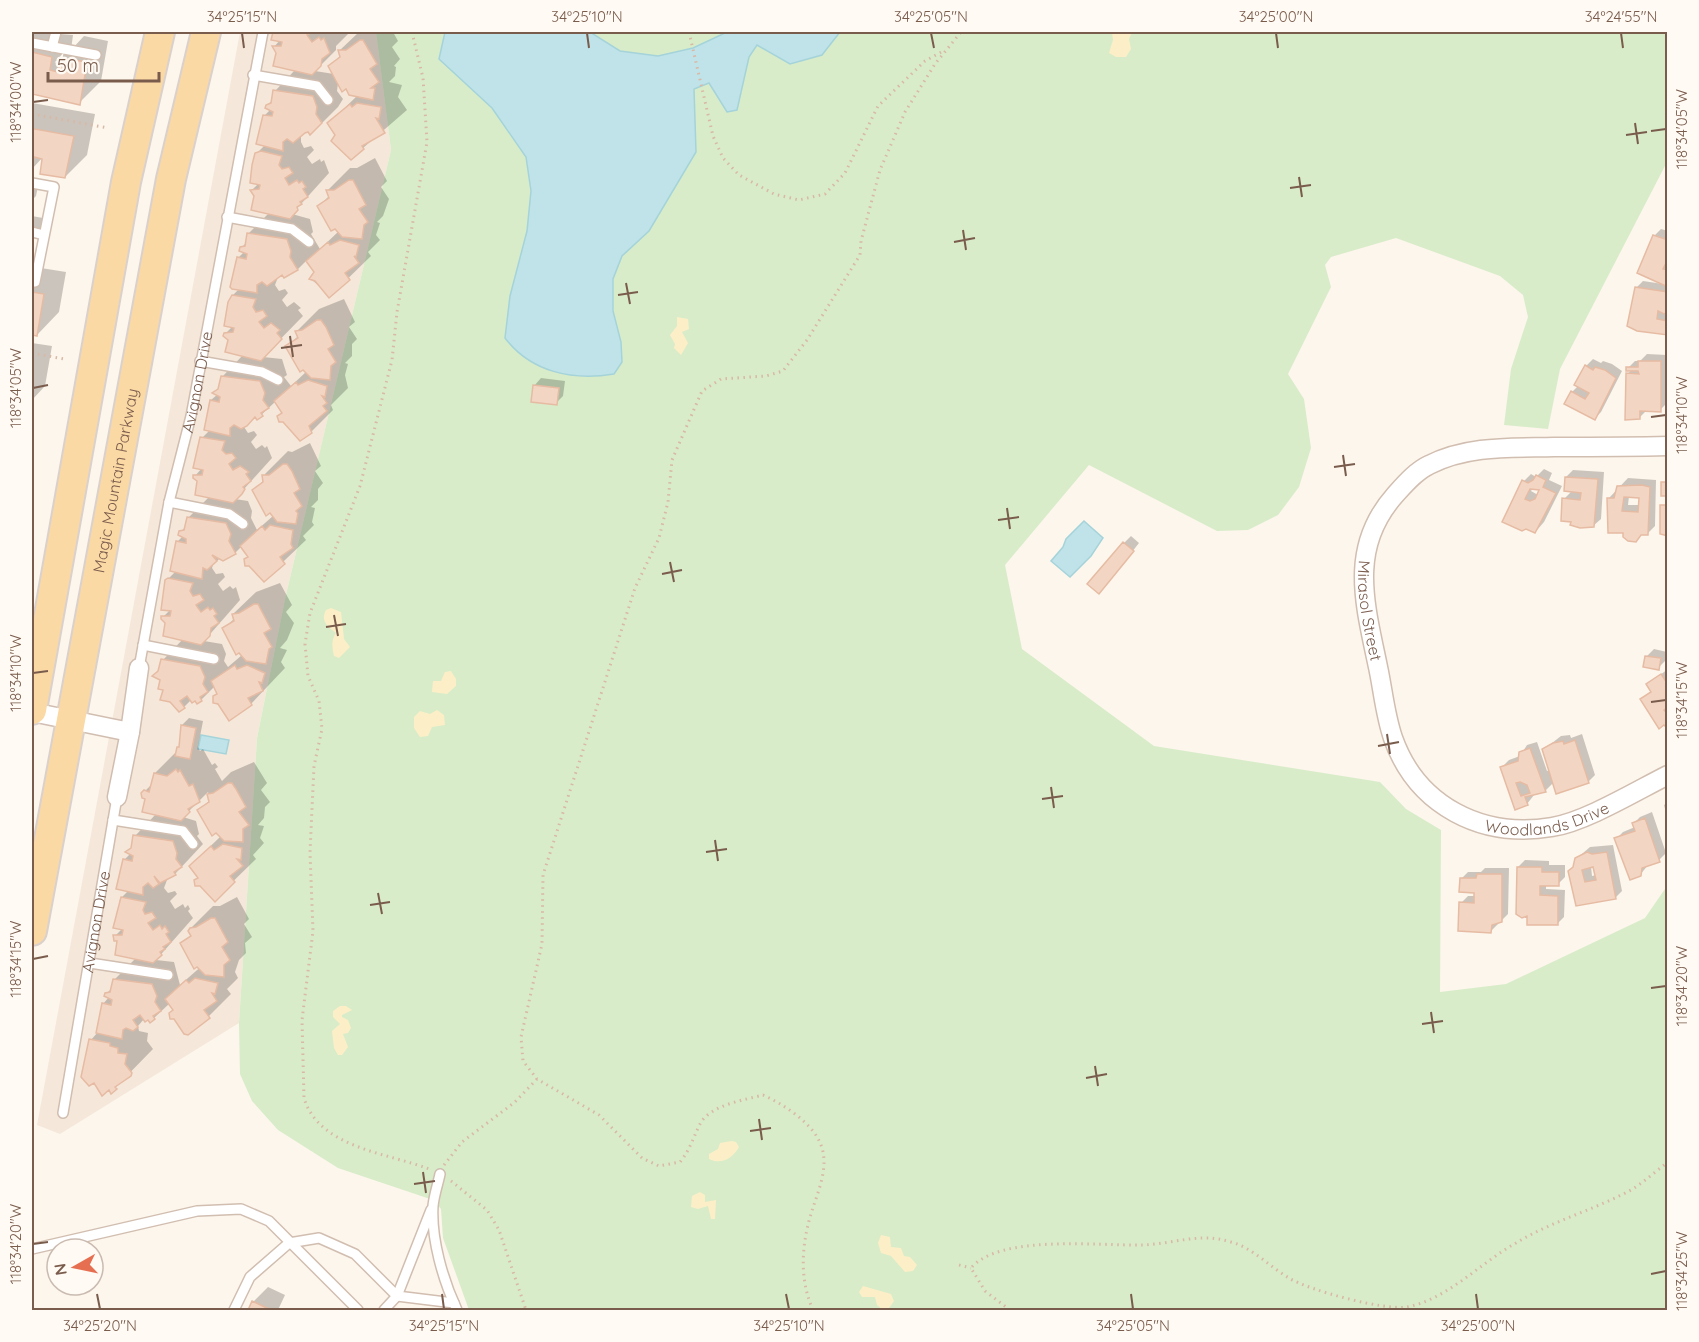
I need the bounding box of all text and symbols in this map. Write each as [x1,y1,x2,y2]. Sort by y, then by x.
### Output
text: 34°25'15"N [207,7,277,26]
text: 34°25'10"N [551,7,623,26]
text: 34°25'05"N [894,7,968,26]
text: 34°25'00"N [1239,7,1313,26]
text: 34°24'55"N [1585,7,1657,26]
scale bar [48,45,159,83]
text: 50 m [57,54,99,77]
text: 118°34'00"W [6,61,25,142]
text: 118°34'05"W [1672,88,1691,169]
street label: Avignon Drive [177,330,217,435]
text: 118°34'05"W [6,347,25,428]
text: 118°34'10"W [1672,376,1691,454]
street label: Magic Mountain Parkway [88,387,142,575]
street label: Mirasol Street [1354,560,1386,663]
text: 118°34'10"W [6,634,25,712]
text: 118°34'15"W [1672,661,1691,738]
street label: Woodlands Drive [1483,797,1612,839]
street label: Avignon Drive [77,869,114,974]
text: 118°34'15"W [6,920,25,997]
text: 118°34'20"W [1672,945,1691,1026]
text: 118°34'20"W [6,1203,25,1284]
text: 118°34'25"W [1672,1231,1691,1311]
north arrow [45,1237,105,1297]
text: N [49,1262,71,1277]
text: 34°25'20"N [63,1316,137,1335]
text: 34°25'15"N [409,1316,479,1335]
text: 34°25'10"N [753,1316,825,1335]
text: 34°25'05"N [1096,1316,1170,1335]
text: 34°25'00"N [1441,1316,1515,1335]

